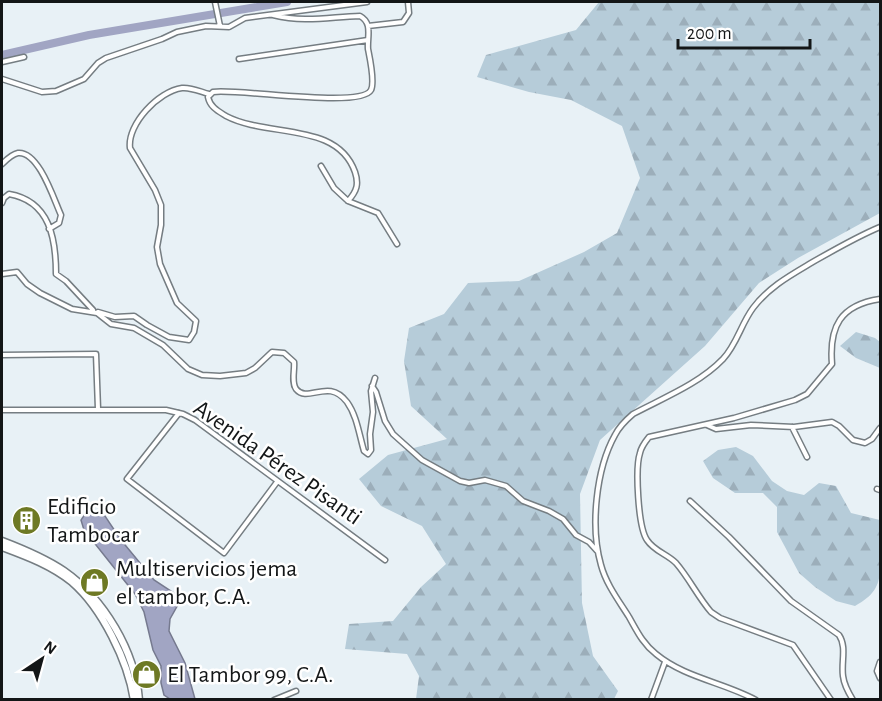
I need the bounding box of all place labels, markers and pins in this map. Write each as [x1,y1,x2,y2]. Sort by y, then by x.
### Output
place label: Edificio Tambocar [47,495,139,547]
building icon: Edificio Tambocar [10,504,42,536]
place label: Multiservicios jema el tambor, C.A. [116,557,297,609]
shop icon: Multiservicios jema el tambor, C.A. [79,566,111,598]
shop icon: El Tambor 99, C.A. [130,658,162,690]
place label: El Tambor 99, C.A. [167,663,334,687]

